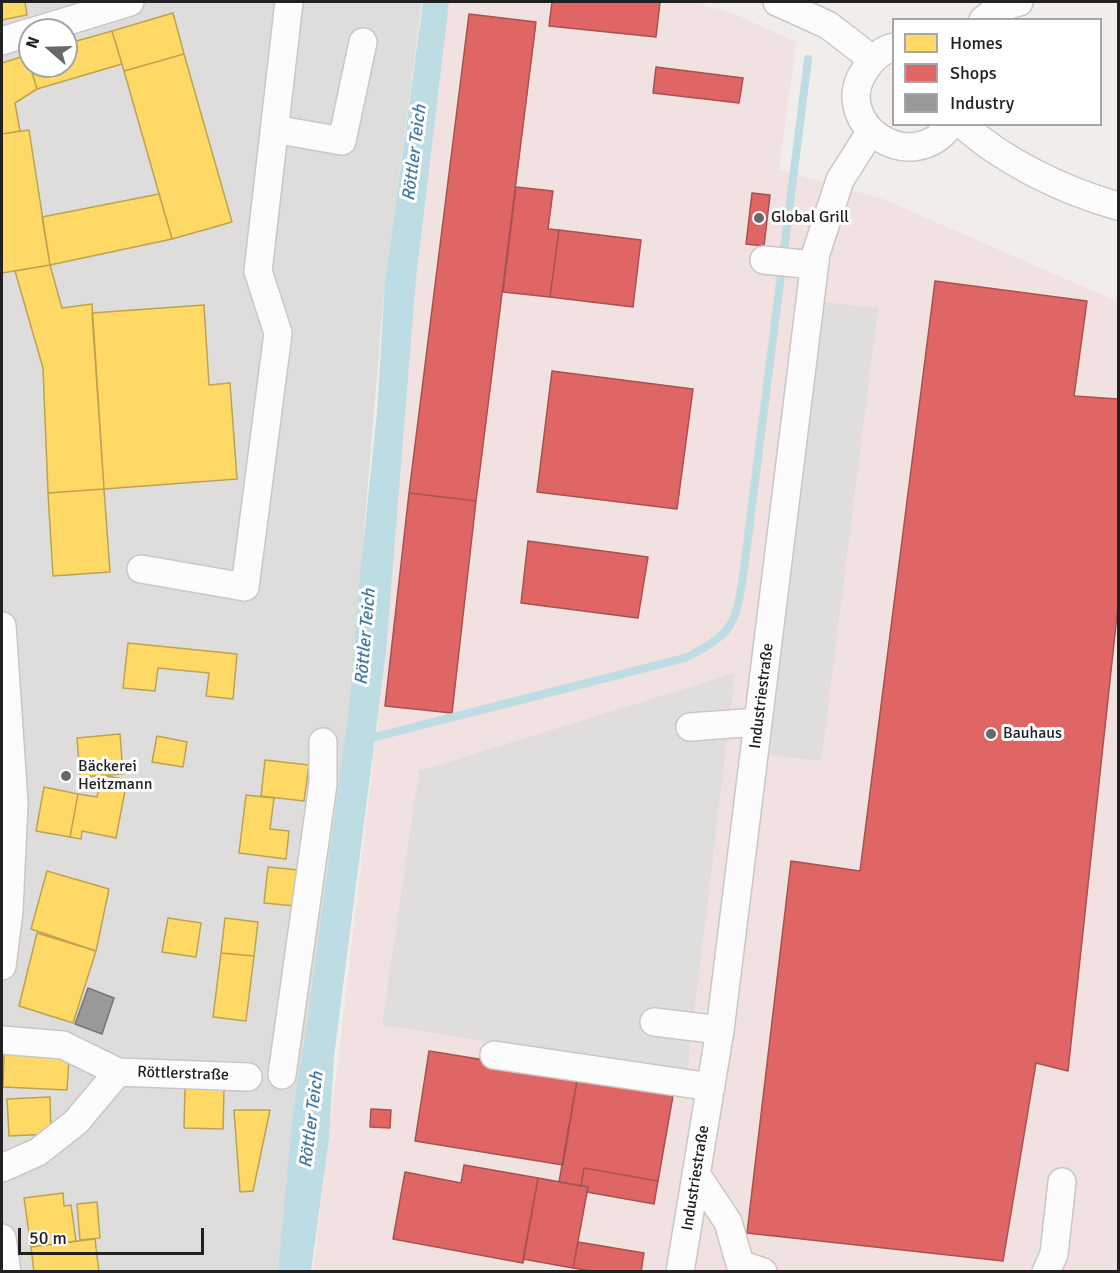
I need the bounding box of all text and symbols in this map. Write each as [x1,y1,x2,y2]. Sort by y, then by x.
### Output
north arrow [18,18,78,78]
legend [892,18,1102,126]
text: Homes [950,32,1003,54]
text: N [22,34,44,51]
text: Shops [950,62,997,84]
text: Industry [950,92,1014,114]
water label: Röttler Teich [398,104,432,202]
place label: Global Grill [771,208,849,228]
marker: Global Grill [752,211,766,225]
water label: Röttler Teich [351,588,381,686]
street label: Industriestraße [746,642,778,750]
place label: Bauhaus [1003,724,1062,744]
marker: Bauhaus [984,727,998,741]
place label: Bäckerei Heitzmann [78,757,152,795]
marker: Bäckerei Heitzmann [59,769,73,783]
street label: Röttlerstraße [137,1063,229,1085]
water label: Röttler Teich [295,1071,329,1169]
street label: Industriestraße [678,1124,714,1232]
scale bar [21,1216,207,1254]
text: 50 m [29,1227,67,1249]

